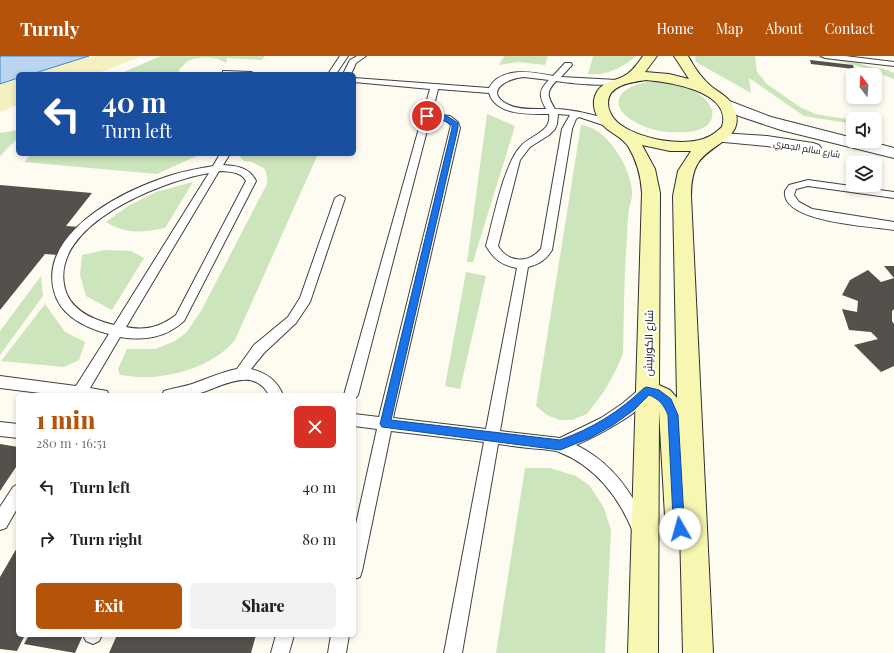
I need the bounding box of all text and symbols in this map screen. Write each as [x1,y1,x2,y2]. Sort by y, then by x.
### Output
text: Turnly [20,15,80,41]
text: Home [656,19,694,38]
text: Map [716,19,743,38]
text: About [765,19,803,38]
text: Contact [825,19,874,38]
north arrow [846,68,882,104]
map controls [846,68,882,192]
text: 40 m [102,83,167,120]
icon: left [36,88,88,140]
pin [410,99,444,133]
icon: arrive [416,105,438,127]
button: sound [846,112,882,148]
text: Turn left [102,119,172,143]
street label: شارع سالم الجمري [772,136,841,162]
button: layers [846,156,882,192]
street label: شارع الكورنيش [640,310,657,376]
text: 1 min [36,403,95,435]
button: close [294,406,336,448]
text: 280 m · 16:51 [36,434,107,451]
icon: left [36,476,58,498]
text: Turn left [70,477,131,497]
text: 40 m [303,477,336,497]
position arrow [659,508,701,550]
icon: right [36,528,58,550]
text: Turn right [70,529,143,549]
text: 80 m [302,529,336,549]
button: Exit [36,583,182,629]
button: Share [190,583,336,629]

